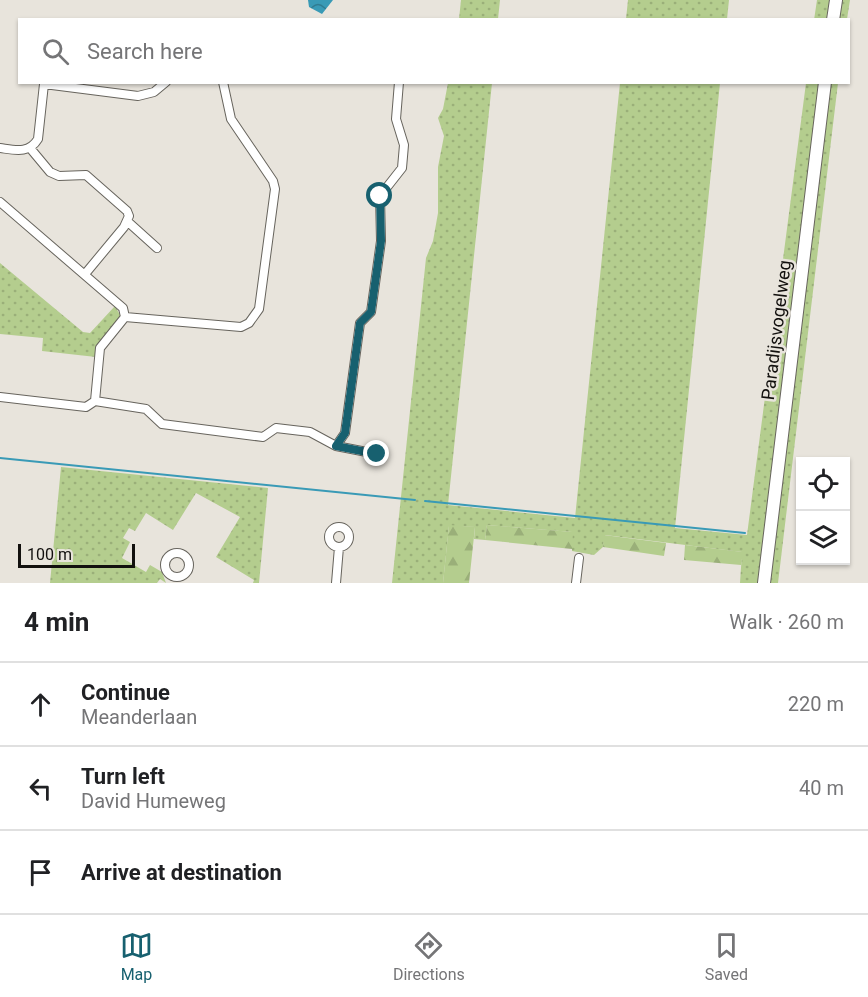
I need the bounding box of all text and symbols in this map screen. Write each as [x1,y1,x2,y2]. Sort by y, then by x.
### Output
search box [18,18,850,84]
icon: search [39,35,72,68]
text: Search here [87,39,203,64]
route start [366,182,392,208]
street label: Paradijsvogelweg [757,259,795,401]
route end [363,440,389,466]
map controls [796,457,850,565]
button: locate [796,457,850,511]
button: layers [796,511,850,565]
scale bar [18,541,135,568]
text: 100 m [27,545,72,564]
text: 4 min [24,607,89,637]
text: Walk · 260 m [729,610,844,634]
text: Continue [81,680,170,705]
icon: ahead [24,688,57,721]
text: 220 m [788,692,844,716]
text: Meanderlaan [81,705,197,729]
text: Turn left [81,764,165,789]
icon: left [24,772,57,805]
text: 40 m [799,776,844,800]
text: David Humeweg [81,789,226,813]
icon: arrive [24,856,57,889]
text: Arrive at destination [81,860,282,885]
tab: Map [120,929,153,984]
tab: Directions [393,929,465,984]
tab: Saved [705,929,748,984]

